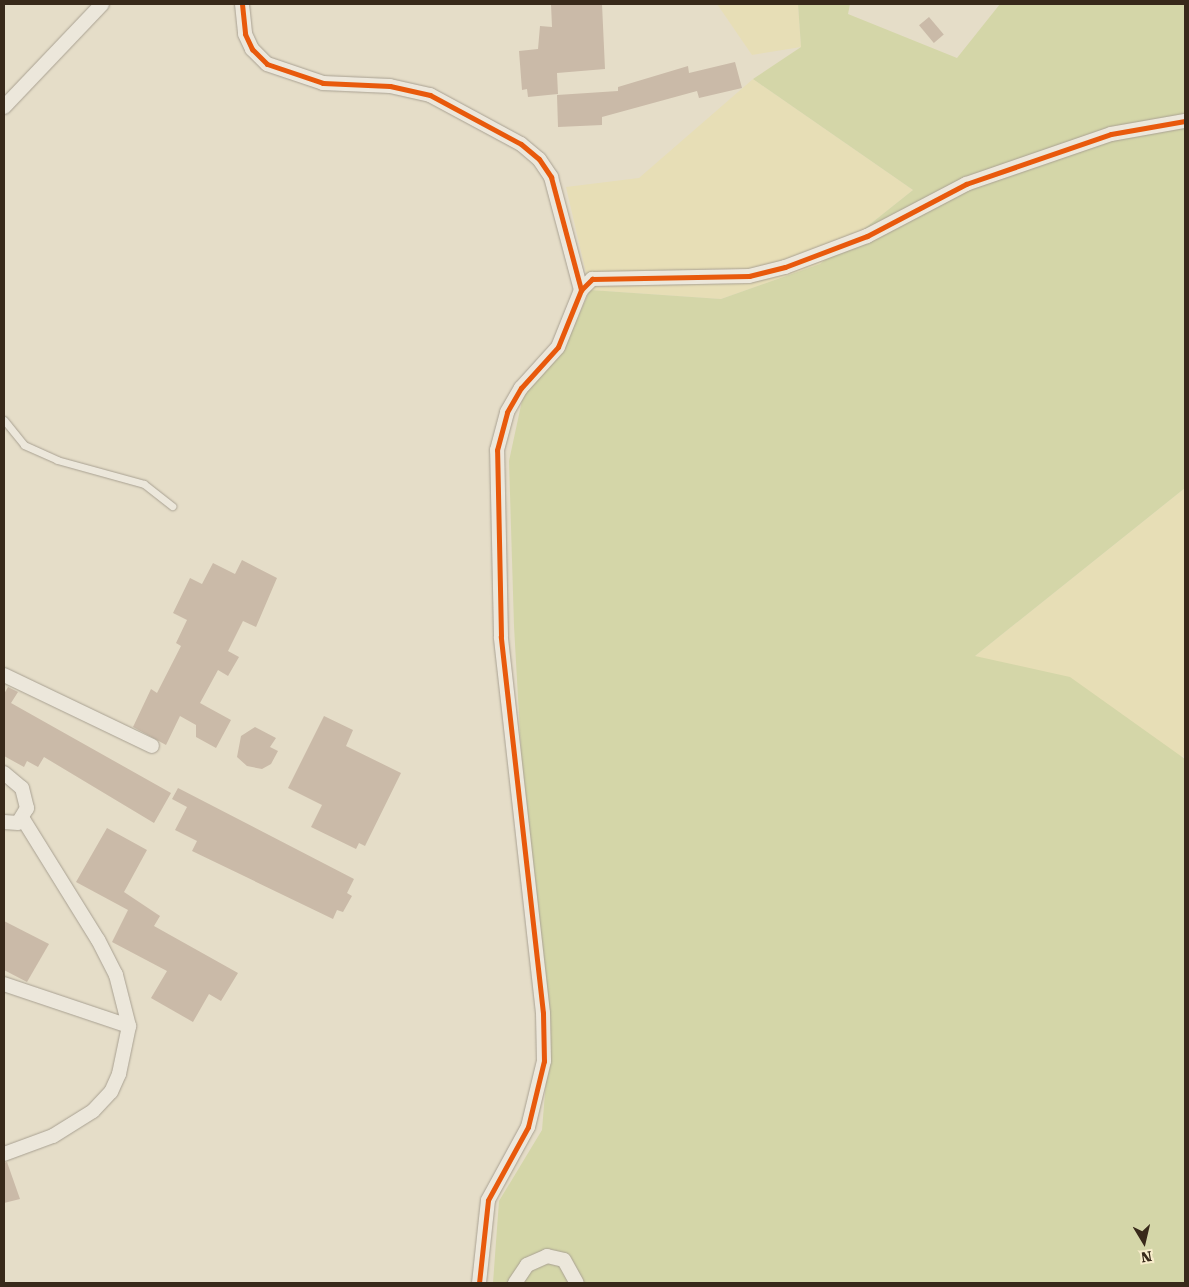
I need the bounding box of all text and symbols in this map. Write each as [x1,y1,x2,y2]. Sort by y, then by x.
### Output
north arrow [1119,1217,1169,1267]
text: N [1140,1248,1153,1266]

